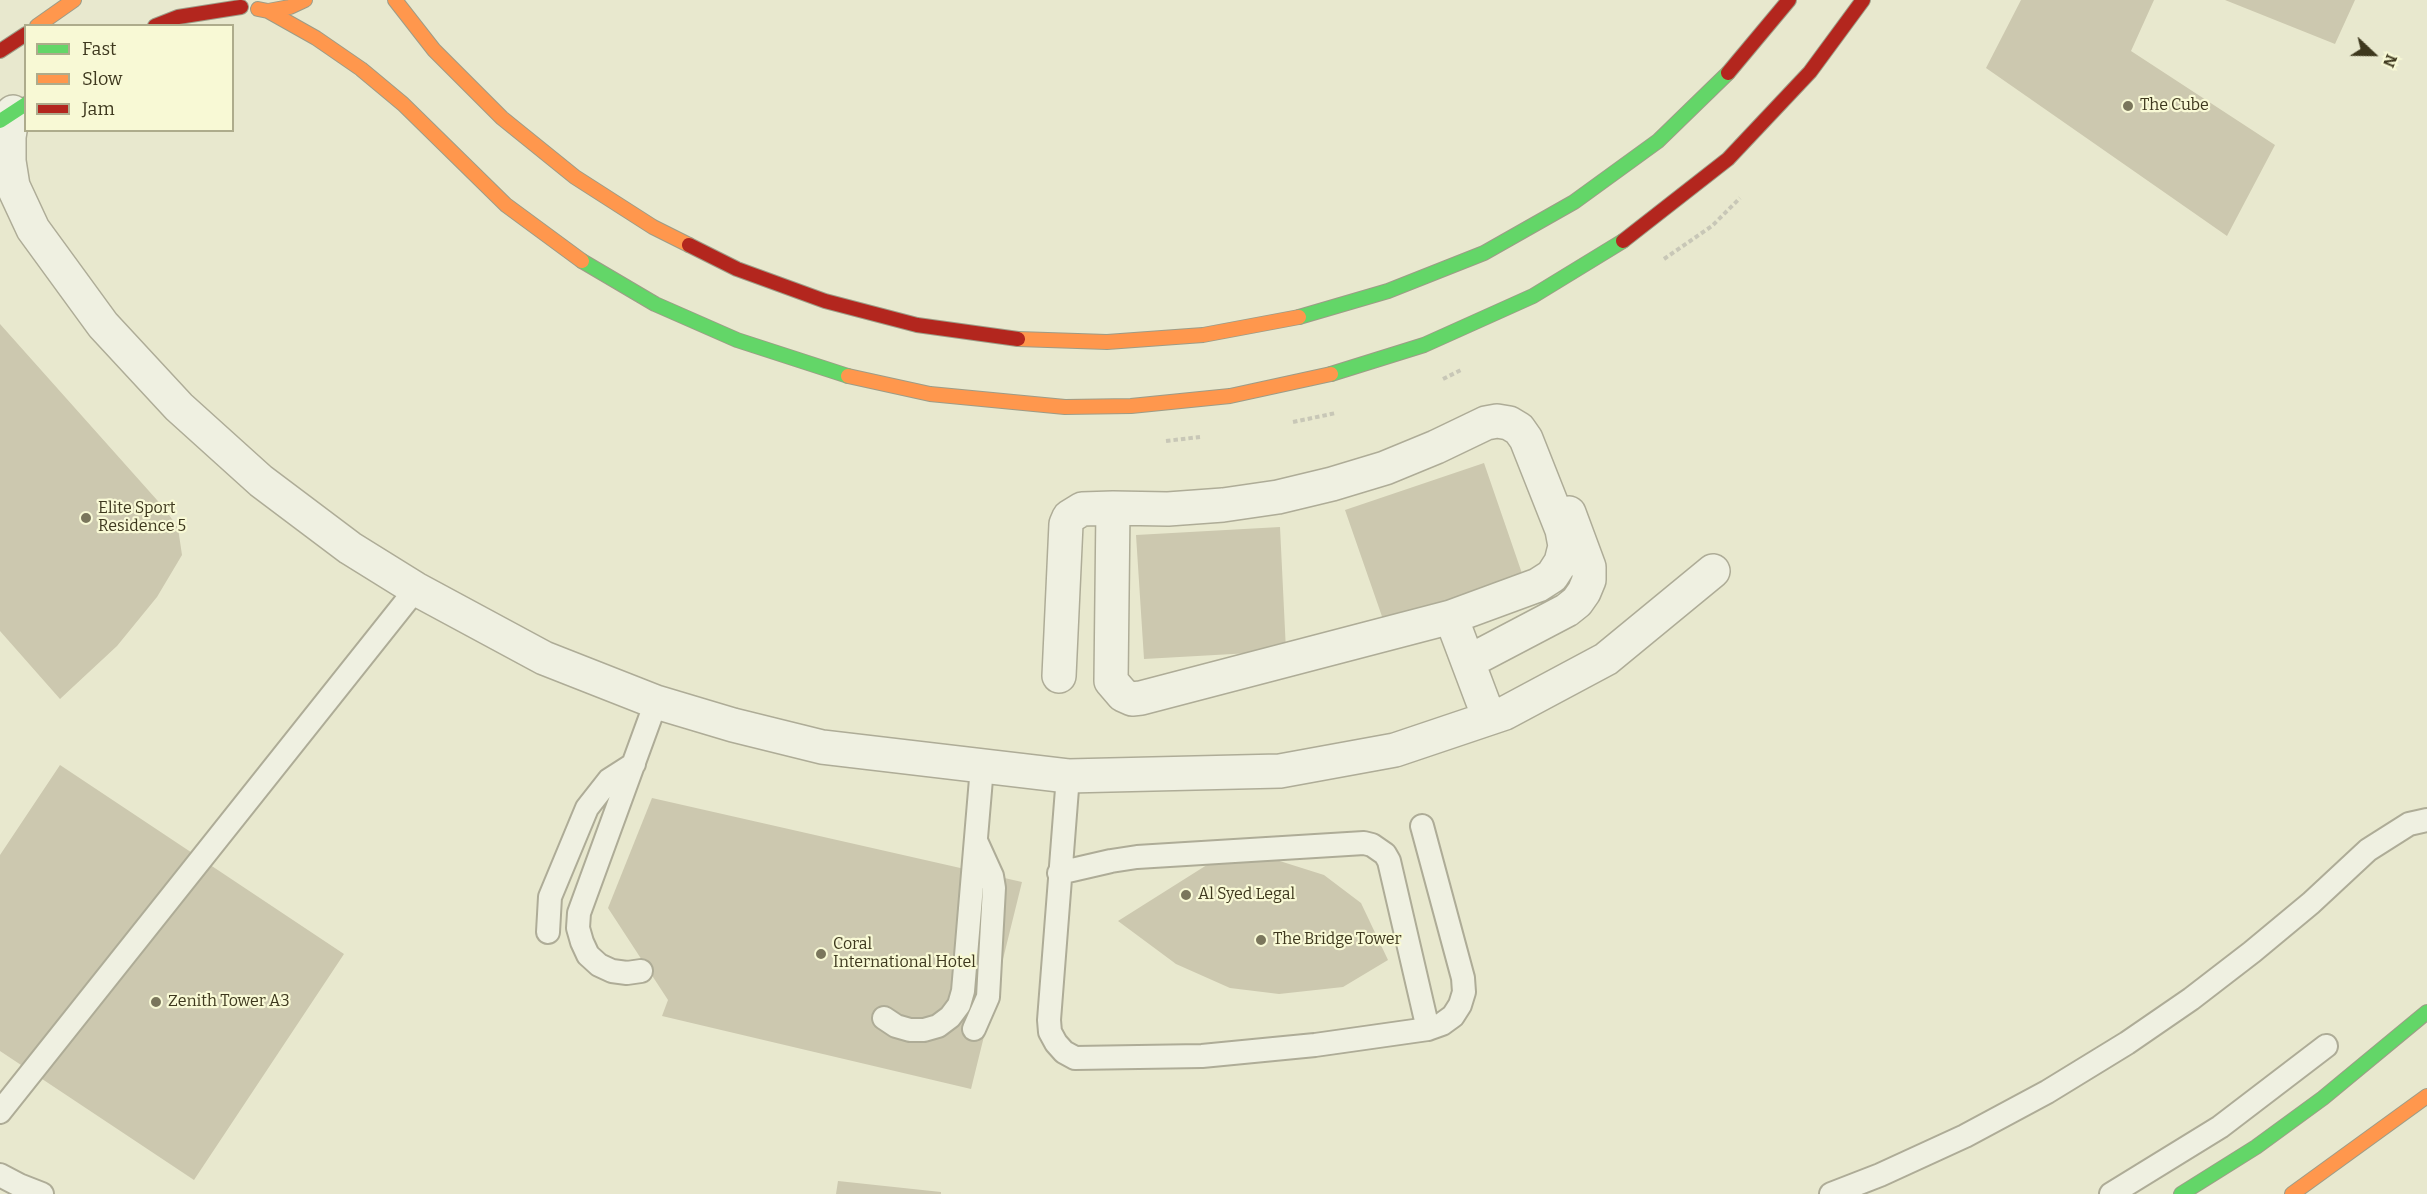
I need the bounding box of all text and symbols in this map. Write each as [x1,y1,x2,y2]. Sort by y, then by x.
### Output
legend [24,24,234,132]
north arrow [2343,24,2403,84]
text: Fast [82,38,117,60]
text: N [2379,52,2401,70]
text: Slow [82,68,122,90]
place label: The Cube [2140,96,2209,116]
text: Jam [82,98,115,120]
marker: The Cube [2121,99,2135,113]
place label: Elite Sport Residence 5 [98,499,186,537]
marker: Elite Sport Residence 5 [79,511,93,525]
place label: Al Syed Legal [1198,885,1295,905]
marker: Al Syed Legal [1179,888,1193,902]
place label: The Bridge Tower [1273,930,1402,950]
marker: The Bridge Tower [1254,933,1268,947]
place label: Coral International Hotel [833,935,976,973]
marker: Coral International Hotel [814,947,828,961]
place label: Zenith Tower A3 [168,992,290,1012]
marker: Zenith Tower A3 [149,995,163,1009]

